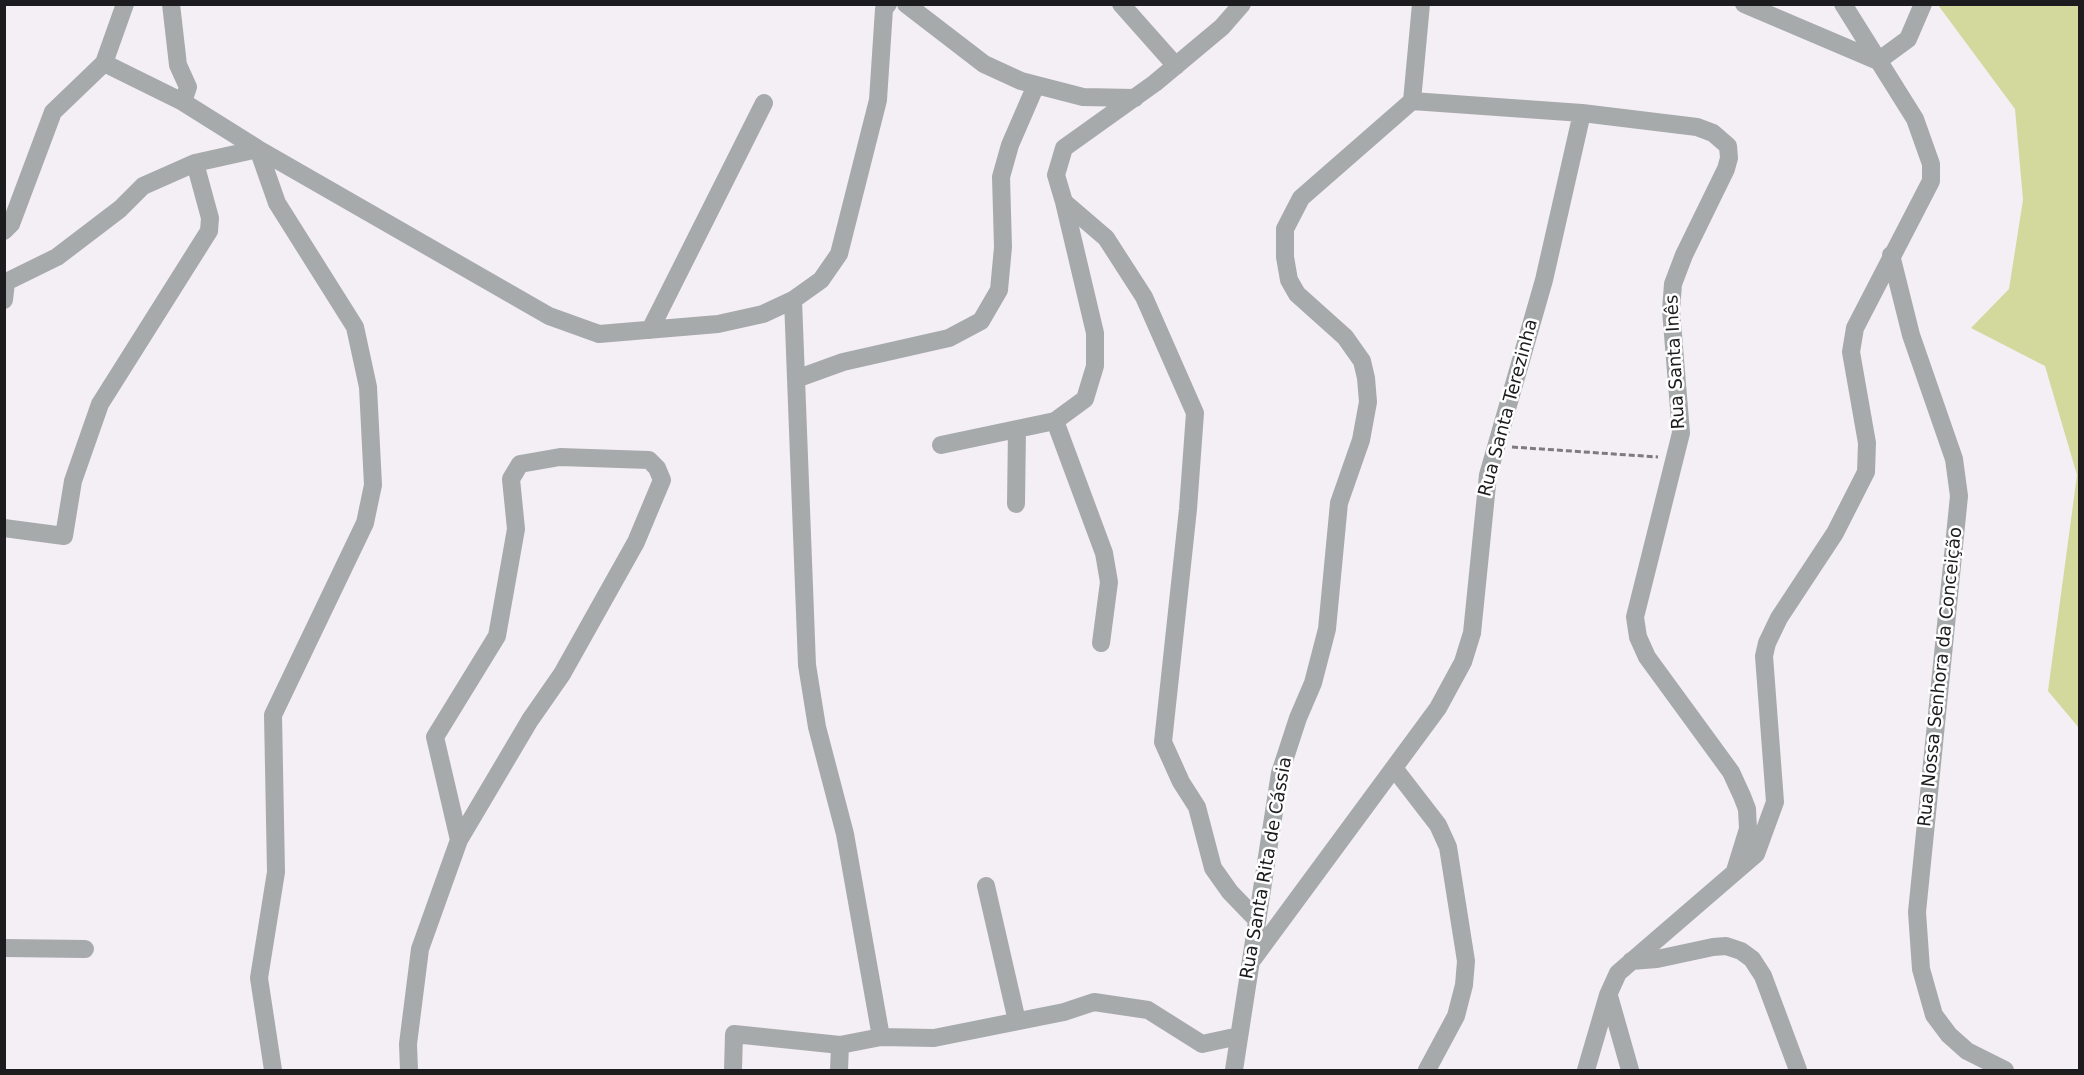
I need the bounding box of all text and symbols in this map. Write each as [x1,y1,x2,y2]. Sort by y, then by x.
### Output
street label: Rua Santa Inês [1662,294,1690,430]
street label: Rua Santa Terezinha [1475,317,1543,499]
street label: Rua Nossa Senhora da Conceição [1915,526,1967,828]
street label: Rua Santa Rita de Cássia [1237,755,1297,981]

